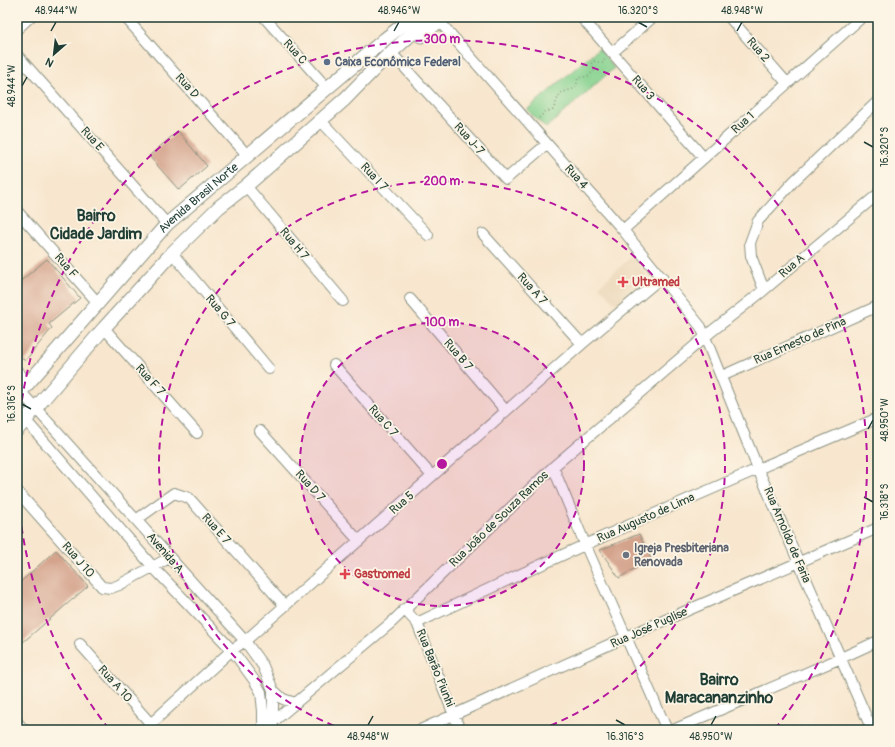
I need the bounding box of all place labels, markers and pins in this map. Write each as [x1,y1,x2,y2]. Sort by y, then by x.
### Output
place label: Caixa Econômica Federal [335,55,461,70]
marker: Caixa Econômica Federal [322,57,332,67]
place label: Ultramed [632,275,680,290]
marker: Ultramed [617,276,629,288]
centre of rings [435,457,449,471]
place label: Igreja Presbiteriana Renovada [634,541,729,570]
marker: Igreja Presbiteriana Renovada [621,550,631,560]
place label: Gastromed [354,567,410,582]
marker: Gastromed [339,568,351,580]

